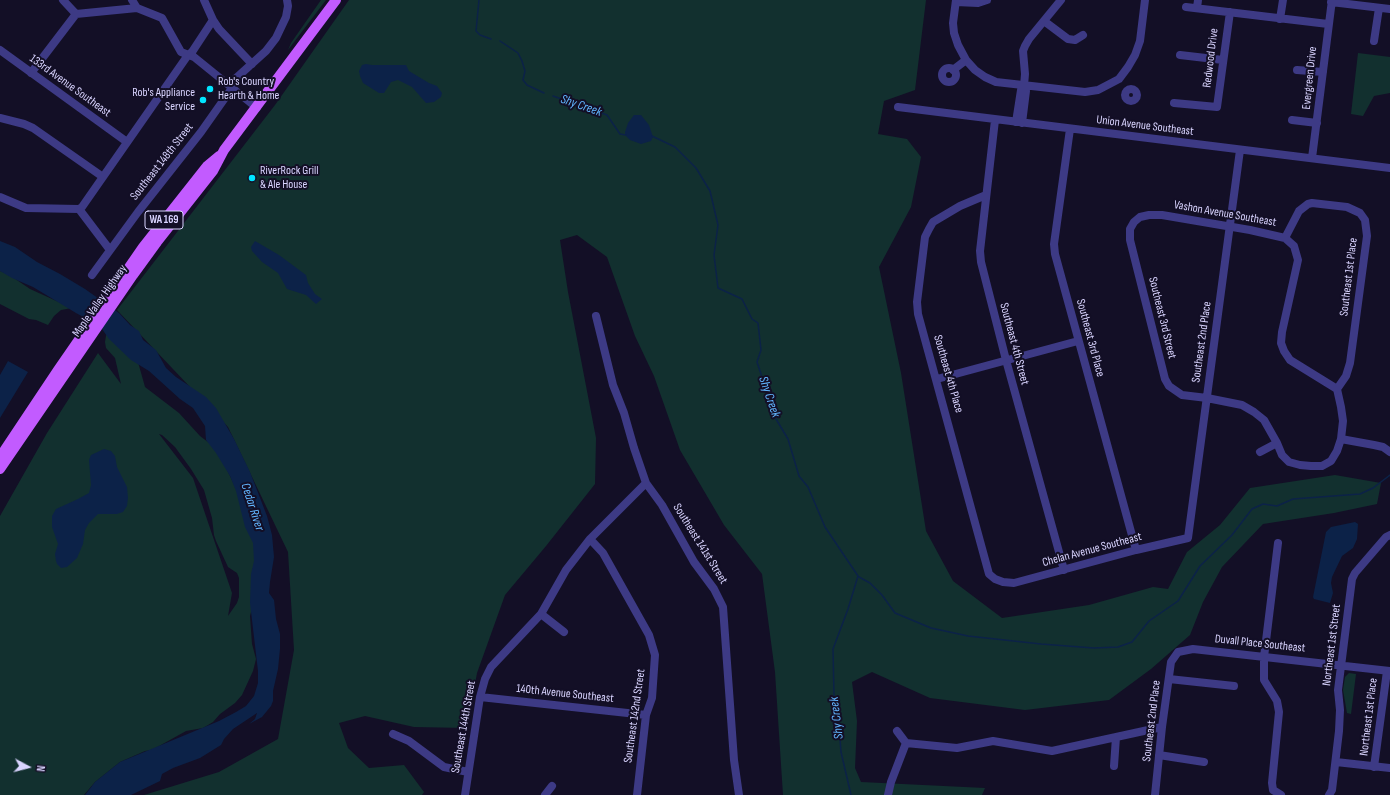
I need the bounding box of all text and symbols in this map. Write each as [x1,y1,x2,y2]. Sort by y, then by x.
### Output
street label: Redwood Drive [1200,27,1222,89]
street label: Evergreen Drive [1300,46,1320,110]
street label: 133rd Avenue Southeast [27,52,113,120]
place label: Rob's Country Hearth & Home [218,75,279,103]
marker: Rob's Country Hearth & Home [205,84,215,94]
place label: Rob's Appliance Service [132,86,195,114]
water label: Shy Creek [558,92,604,120]
marker: Rob's Appliance Service [198,95,208,105]
street label: Union Avenue Southeast [1096,113,1194,139]
street label: Southeast 148th Street [127,121,197,203]
place label: RiverRock Grill & Ale House [260,164,318,192]
marker: RiverRock Grill & Ale House [247,173,257,183]
street label: Vashon Avenue Southeast [1173,198,1277,230]
road number: WA 169 [145,211,183,229]
street label: Southeast 1st Place [1337,237,1361,317]
street label: Maple Valley Highway [70,262,130,340]
street label: Southeast 3rd Street [1145,276,1179,360]
street label: Southeast 3rd Place [1073,298,1107,378]
street label: Southeast 4th Street [996,301,1032,387]
street label: Southeast 2nd Place [1189,301,1215,383]
street label: Southeast 4th Place [930,333,966,415]
water label: Shy Creek [755,374,783,420]
water label: Cedar River [237,481,267,533]
street label: Southeast 141st Street [670,501,730,587]
street label: Chelan Avenue Southeast [1041,530,1143,570]
street label: Northeast 1st Street [1320,603,1344,687]
street label: Duvall Place Southeast [1214,632,1306,656]
street label: Southeast 142nd Street [621,668,649,764]
street label: Northeast 1st Place [1357,677,1381,757]
street label: Southeast 144th Street [449,680,479,774]
street label: Southeast 2nd Place [1140,680,1164,762]
street label: 140th Avenue Southeast [516,682,614,706]
water label: Shy Creek [827,696,847,740]
north arrow [8,747,48,787]
text: N [34,765,47,772]

